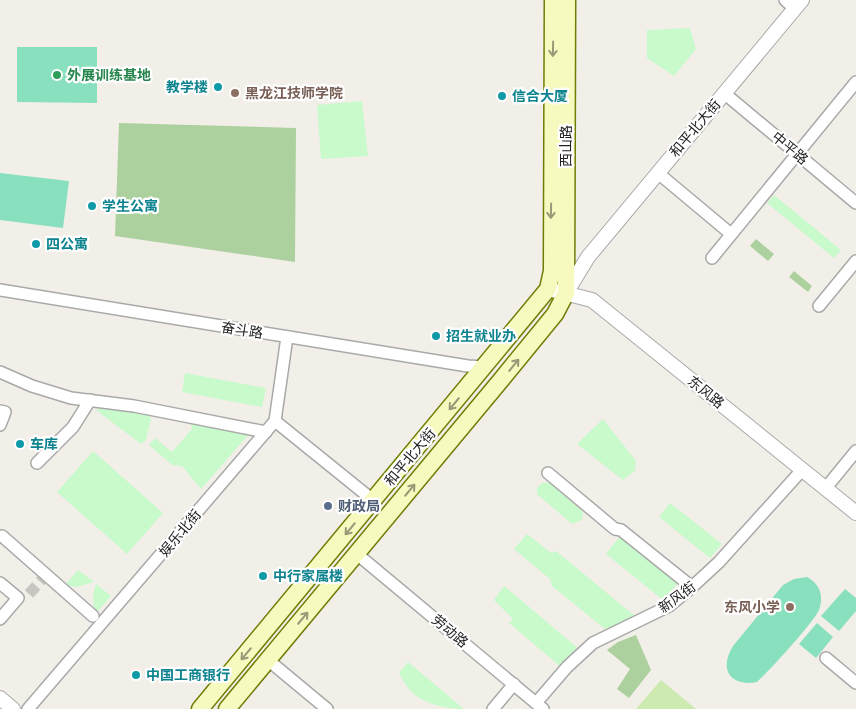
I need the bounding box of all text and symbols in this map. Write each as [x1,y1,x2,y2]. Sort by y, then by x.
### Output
one-way arrow [548,40,558,56]
place label: 外展训练基地 [67,66,151,83]
marker: 外展训练基地 [51,69,63,81]
place label: 教学楼 [166,78,208,95]
marker: 教学楼 [212,81,224,93]
place label: 黑龙江技师学院 [245,84,343,101]
marker: 黑龙江技师学院 [229,87,241,99]
place label: 信合大厦 [512,87,568,104]
marker: 信合大厦 [496,90,508,102]
street label: 和平北大街 [666,95,724,160]
street label: 西山路 [557,125,574,167]
street label: 中平路 [769,128,812,168]
place label: 学生公寓 [102,197,158,214]
marker: 学生公寓 [86,200,98,212]
one-way arrow [546,202,556,219]
place label: 四公寓 [46,235,88,252]
marker: 四公寓 [30,238,42,250]
street label: 奋斗路 [220,318,264,341]
place label: 招生就业办 [446,327,516,344]
marker: 招生就业办 [430,330,442,342]
one-way arrow [508,358,519,371]
street label: 东风路 [685,372,728,411]
one-way arrow [448,397,459,410]
street label: 和平北大街 [381,424,439,489]
place label: 车库 [30,435,58,452]
marker: 车库 [14,438,26,450]
one-way arrow [405,483,416,496]
place label: 财政局 [338,497,380,514]
marker: 财政局 [322,500,334,512]
street label: 娱乐北街 [155,506,204,560]
one-way arrow [345,522,356,535]
place label: 中行家属楼 [273,567,343,584]
marker: 中行家属楼 [257,570,269,582]
street label: 新风街 [655,577,699,616]
place label: 东风小学 [724,598,780,615]
marker: 东风小学 [784,601,796,613]
one-way arrow [298,611,309,624]
street label: 劳动路 [429,611,472,651]
one-way arrow [240,647,251,660]
place label: 中国工商银行 [146,666,230,683]
marker: 中国工商银行 [130,669,142,681]

